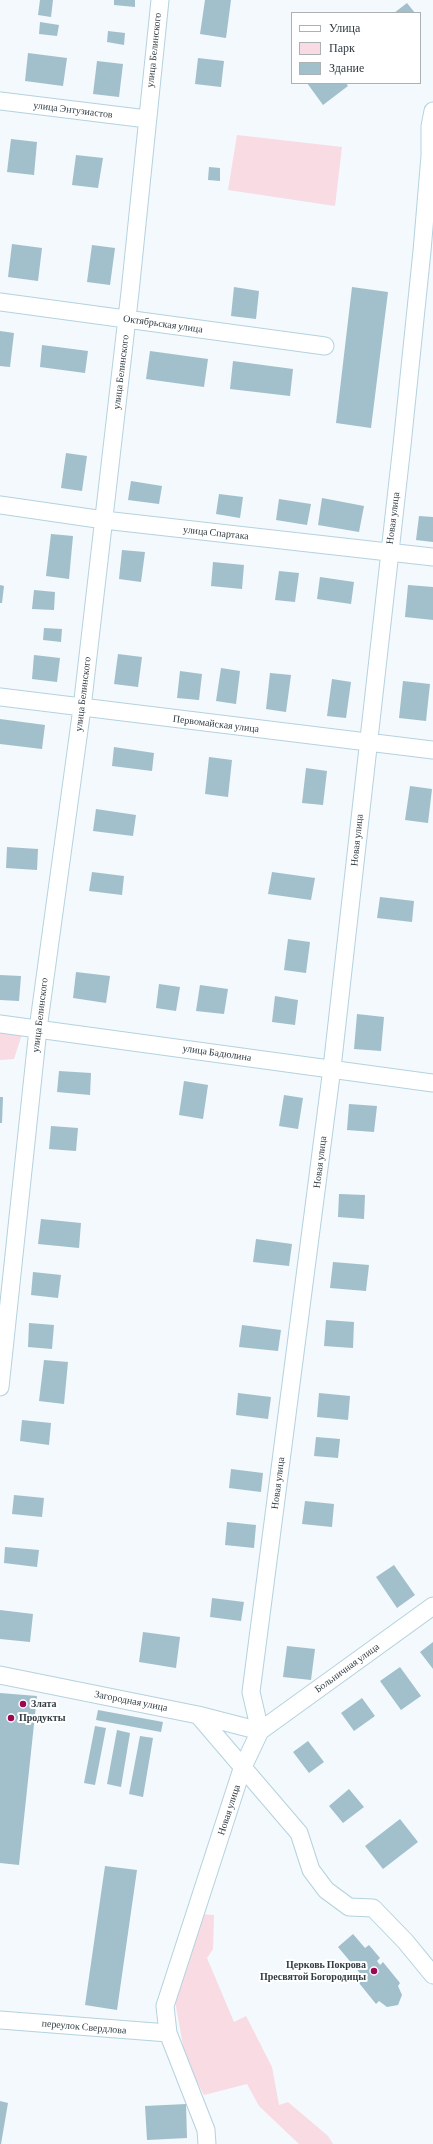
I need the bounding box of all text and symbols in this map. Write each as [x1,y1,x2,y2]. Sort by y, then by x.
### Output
street label: улица Белинского [144,12,164,88]
legend [291,12,421,84]
text: Улица [329,21,360,35]
text: Парк [329,41,355,55]
text: Здание [329,61,364,75]
street label: улица Энтузиастов [33,99,113,121]
street label: Октябрьская улица [122,312,204,336]
street label: улица Белинского [110,334,132,410]
street label: Новая улица [384,491,402,545]
street label: улица Спартака [183,524,249,542]
street label: улица Белинского [72,656,94,732]
street label: Первомайская улица [172,713,260,735]
street label: Новая улица [348,813,366,867]
street label: улица Белинского [29,977,51,1053]
street label: улица Бадюлина [182,1042,252,1064]
street label: Новая улица [311,1135,329,1189]
street label: Новая улица [269,1456,287,1510]
street label: Больничная улица [312,1641,382,1695]
street label: Загородная улица [94,1688,168,1714]
place label: Злата [31,1698,57,1710]
marker: Злата [18,1699,28,1709]
place label: Продукты [19,1712,66,1724]
marker: Продукты [6,1713,16,1723]
street label: Новая улица [215,1783,243,1837]
place label: Церковь Покрова Пресвятой Богородицы [260,1959,366,1982]
marker: Церковь Покрова Пресвятой Богородицы [369,1966,379,1976]
street label: переулок Свердлова [41,2017,127,2037]

